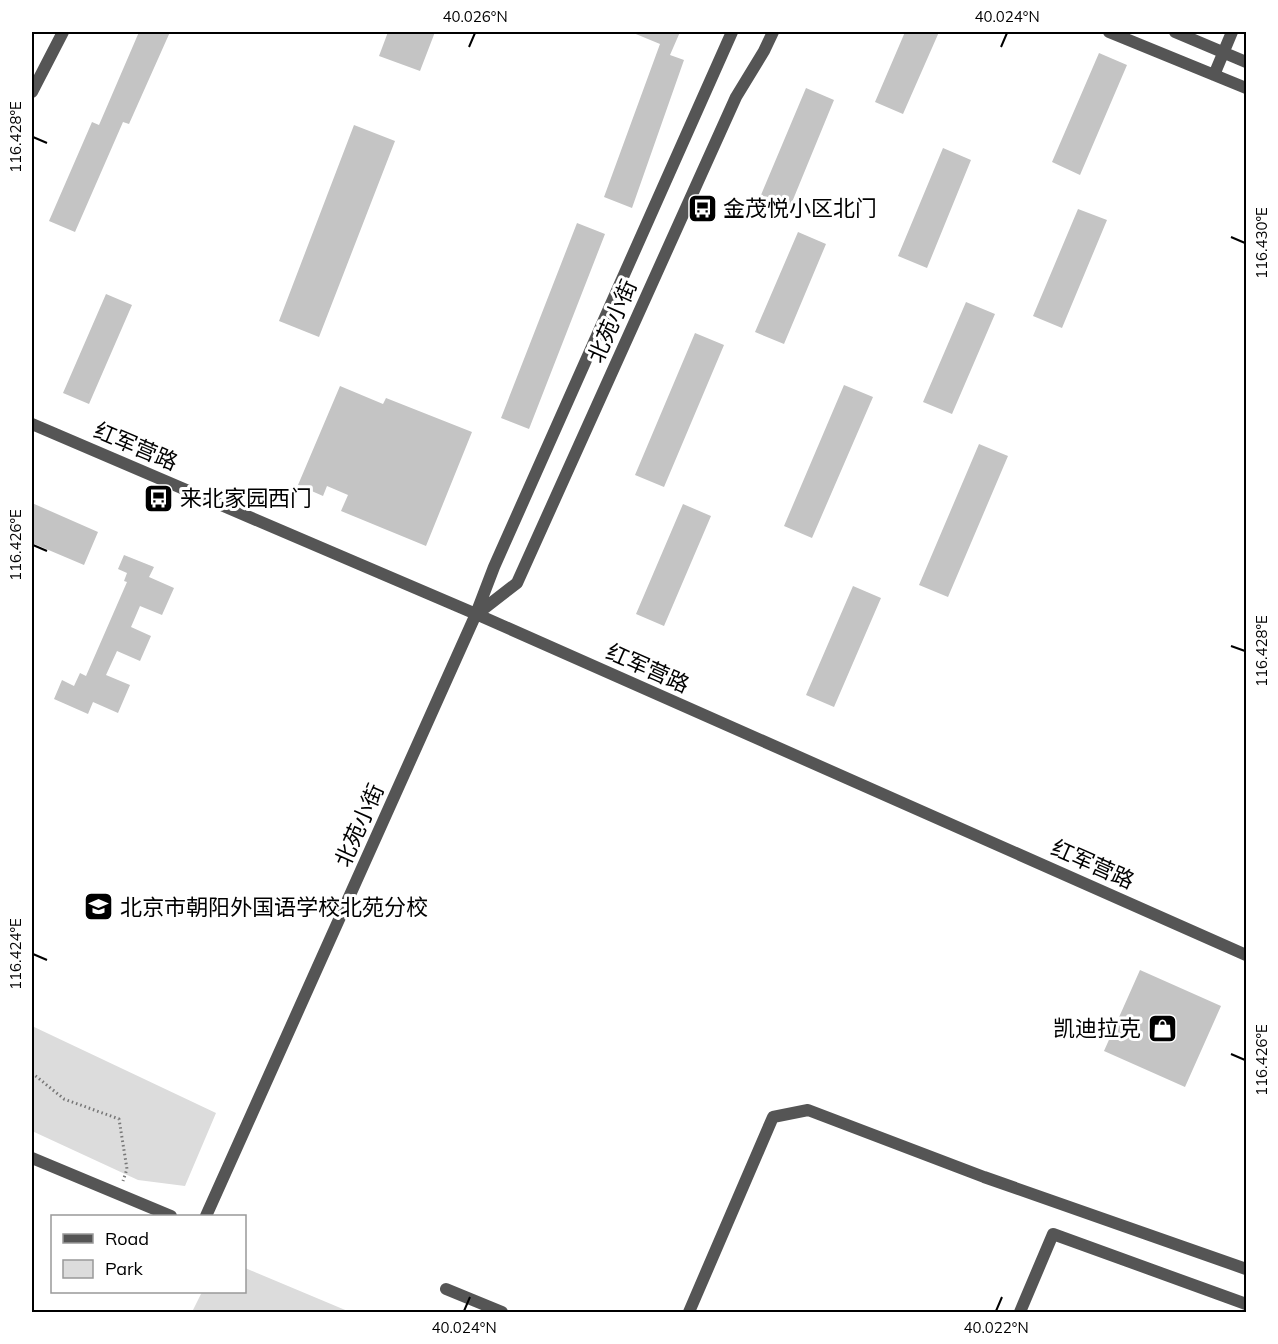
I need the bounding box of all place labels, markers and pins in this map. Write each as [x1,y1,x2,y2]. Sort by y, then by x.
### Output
bus stop icon: 金茂悦小区北门 [686,192,718,224]
place label: 金茂悦小区北门 [723,194,877,222]
bus stop icon: 来北家园西门 [143,482,175,514]
place label: 来北家园西门 [180,484,312,512]
school or university icon: 北京市朝阳外国语学校北苑分校 [83,891,115,923]
place label: 北京市朝阳外国语学校北苑分校 [120,893,428,921]
shop icon: 凯迪拉克 [1146,1012,1178,1044]
place label: 凯迪拉克 [1053,1014,1141,1042]

